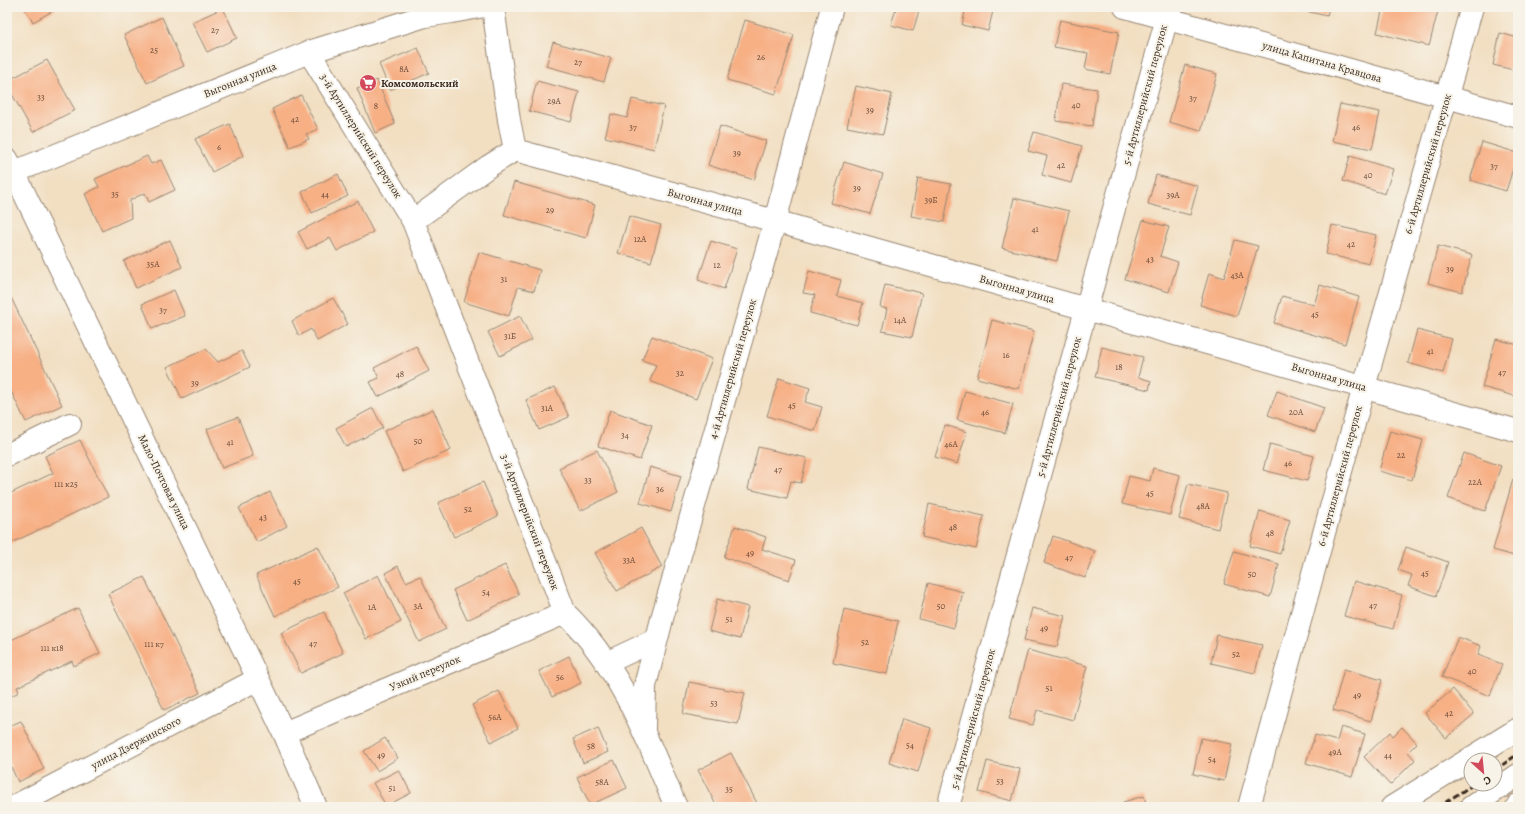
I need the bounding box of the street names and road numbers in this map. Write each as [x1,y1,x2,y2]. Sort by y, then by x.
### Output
street label: 5-й Артиллерийский переулок [1119,23,1171,167]
street label: улица Капитана Кравцова [1260,38,1384,86]
street label: Выгонная улица [201,58,280,101]
street label: 3-й Артиллерийский переулок [316,71,406,202]
street label: 6-й Артиллерийский переулок [1401,92,1455,236]
street label: Выгонная улица [666,185,745,219]
street label: Выгонная улица [978,271,1057,307]
street label: 4-й Артиллерийский переулок [706,297,760,441]
street label: 5-й Артиллерийский переулок [1033,335,1085,479]
street label: Выгонная улица [1290,359,1369,395]
street label: 6-й Артиллерийский переулок [1314,404,1366,548]
street label: Мало-Почтовая улица [134,432,194,533]
street label: 3-й Артиллерийский переулок [497,452,563,592]
street label: 5-й Артиллерийский переулок [947,647,999,791]
street label: Узкий переулок [387,651,463,695]
street label: улица Дзержинского [88,713,184,773]

